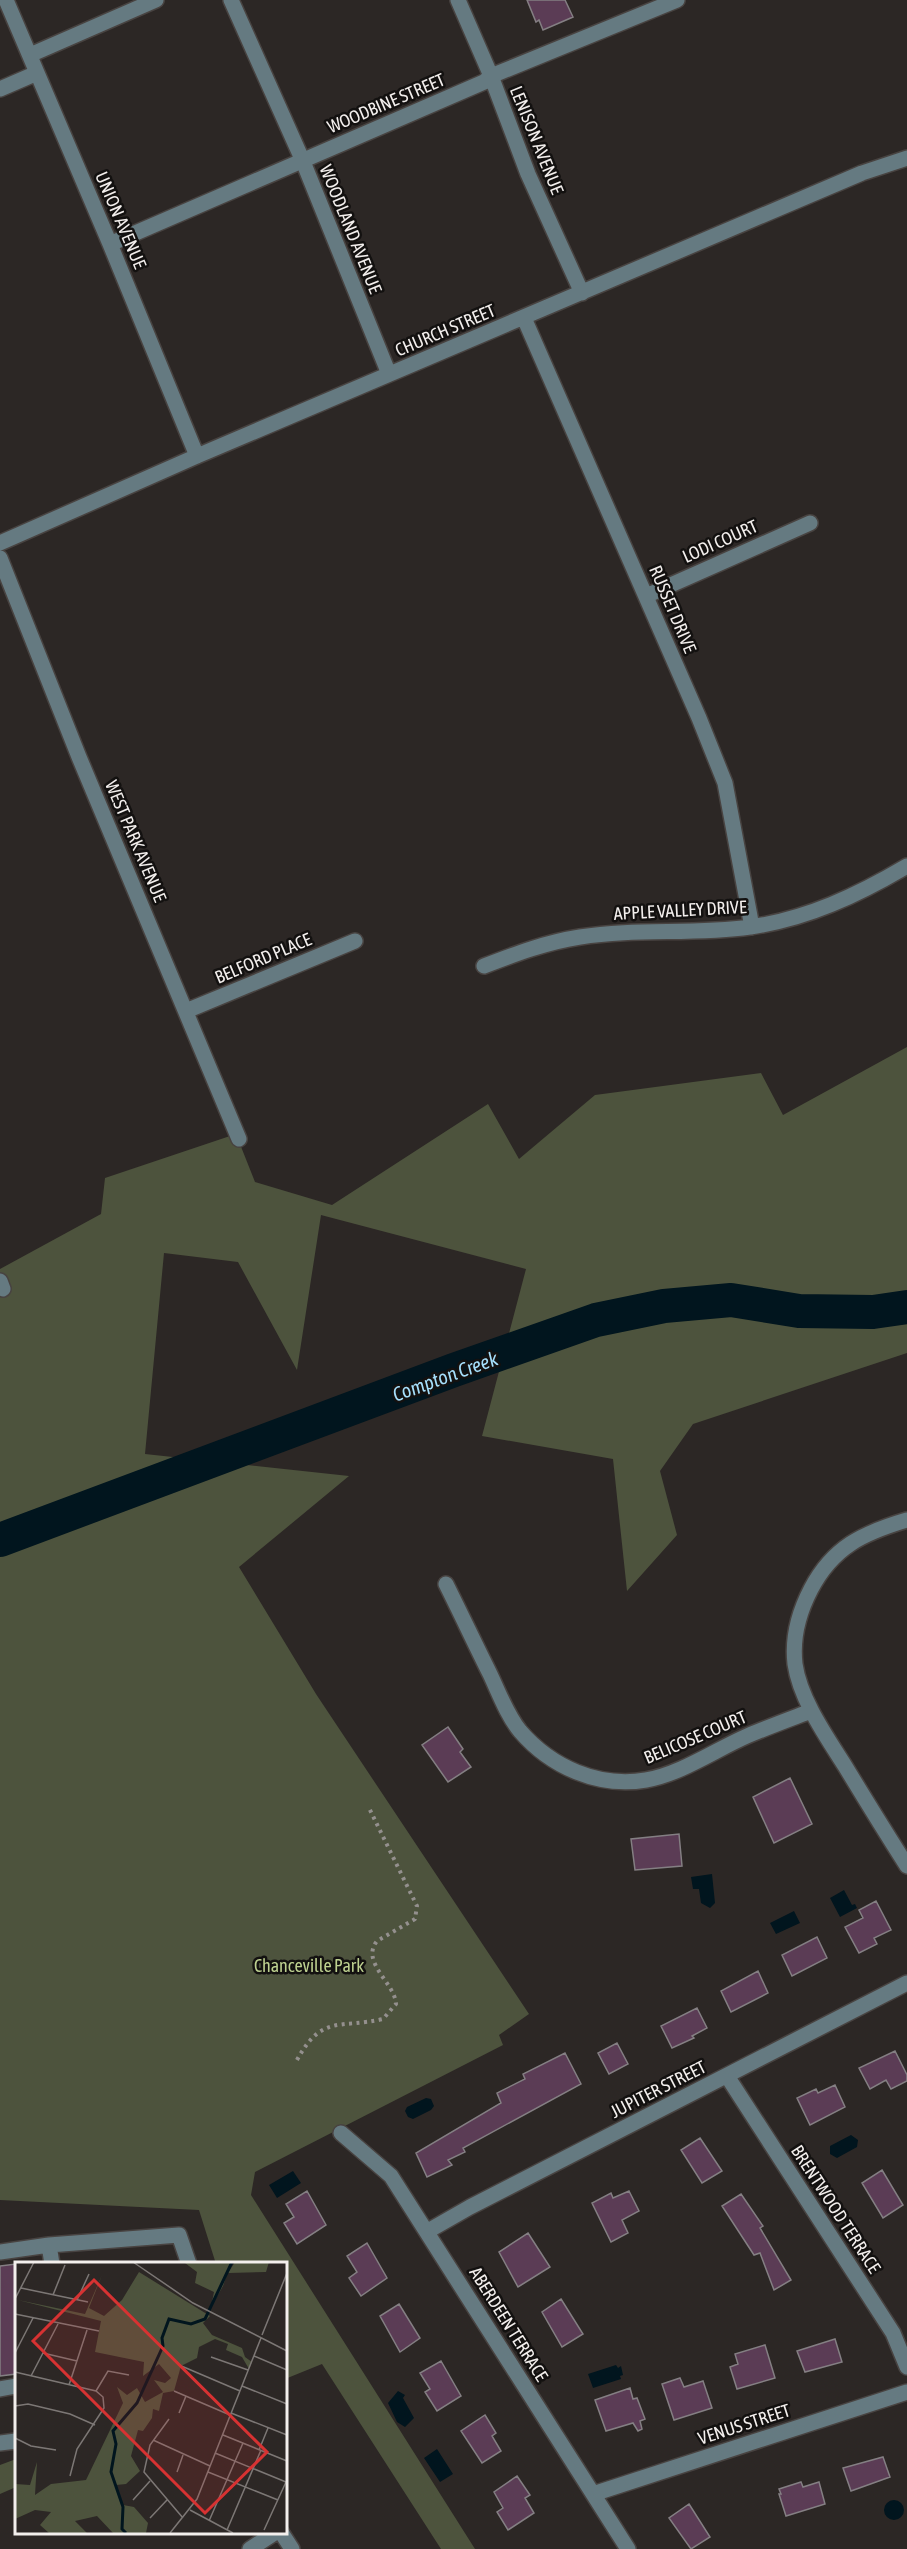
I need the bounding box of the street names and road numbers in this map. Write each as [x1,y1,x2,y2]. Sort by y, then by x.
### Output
street label: WOODBINE STREET [324,69,448,137]
street label: LENISON AVENUE [506,83,568,197]
street label: WOODLAND AVENUE [316,162,386,297]
street label: UNION AVENUE [91,168,151,272]
street label: CHURCH STREET [392,299,498,361]
street label: LODI COURT [679,515,761,567]
street label: RUSSET DRIVE [645,562,701,656]
street label: WEST PARK AVENUE [101,777,171,905]
street label: APPLE VALLEY DRIVE [613,896,747,924]
street label: BELFORD PLACE [212,928,315,988]
street label: BELICOSE COURT [641,1706,750,1768]
street label: JUPITER STREET [607,2056,709,2122]
street label: BRENTWOOD TERRACE [787,2141,885,2277]
street label: ABERDEEN TERRACE [465,2263,553,2385]
street label: VENUS STREET [695,2399,793,2449]

